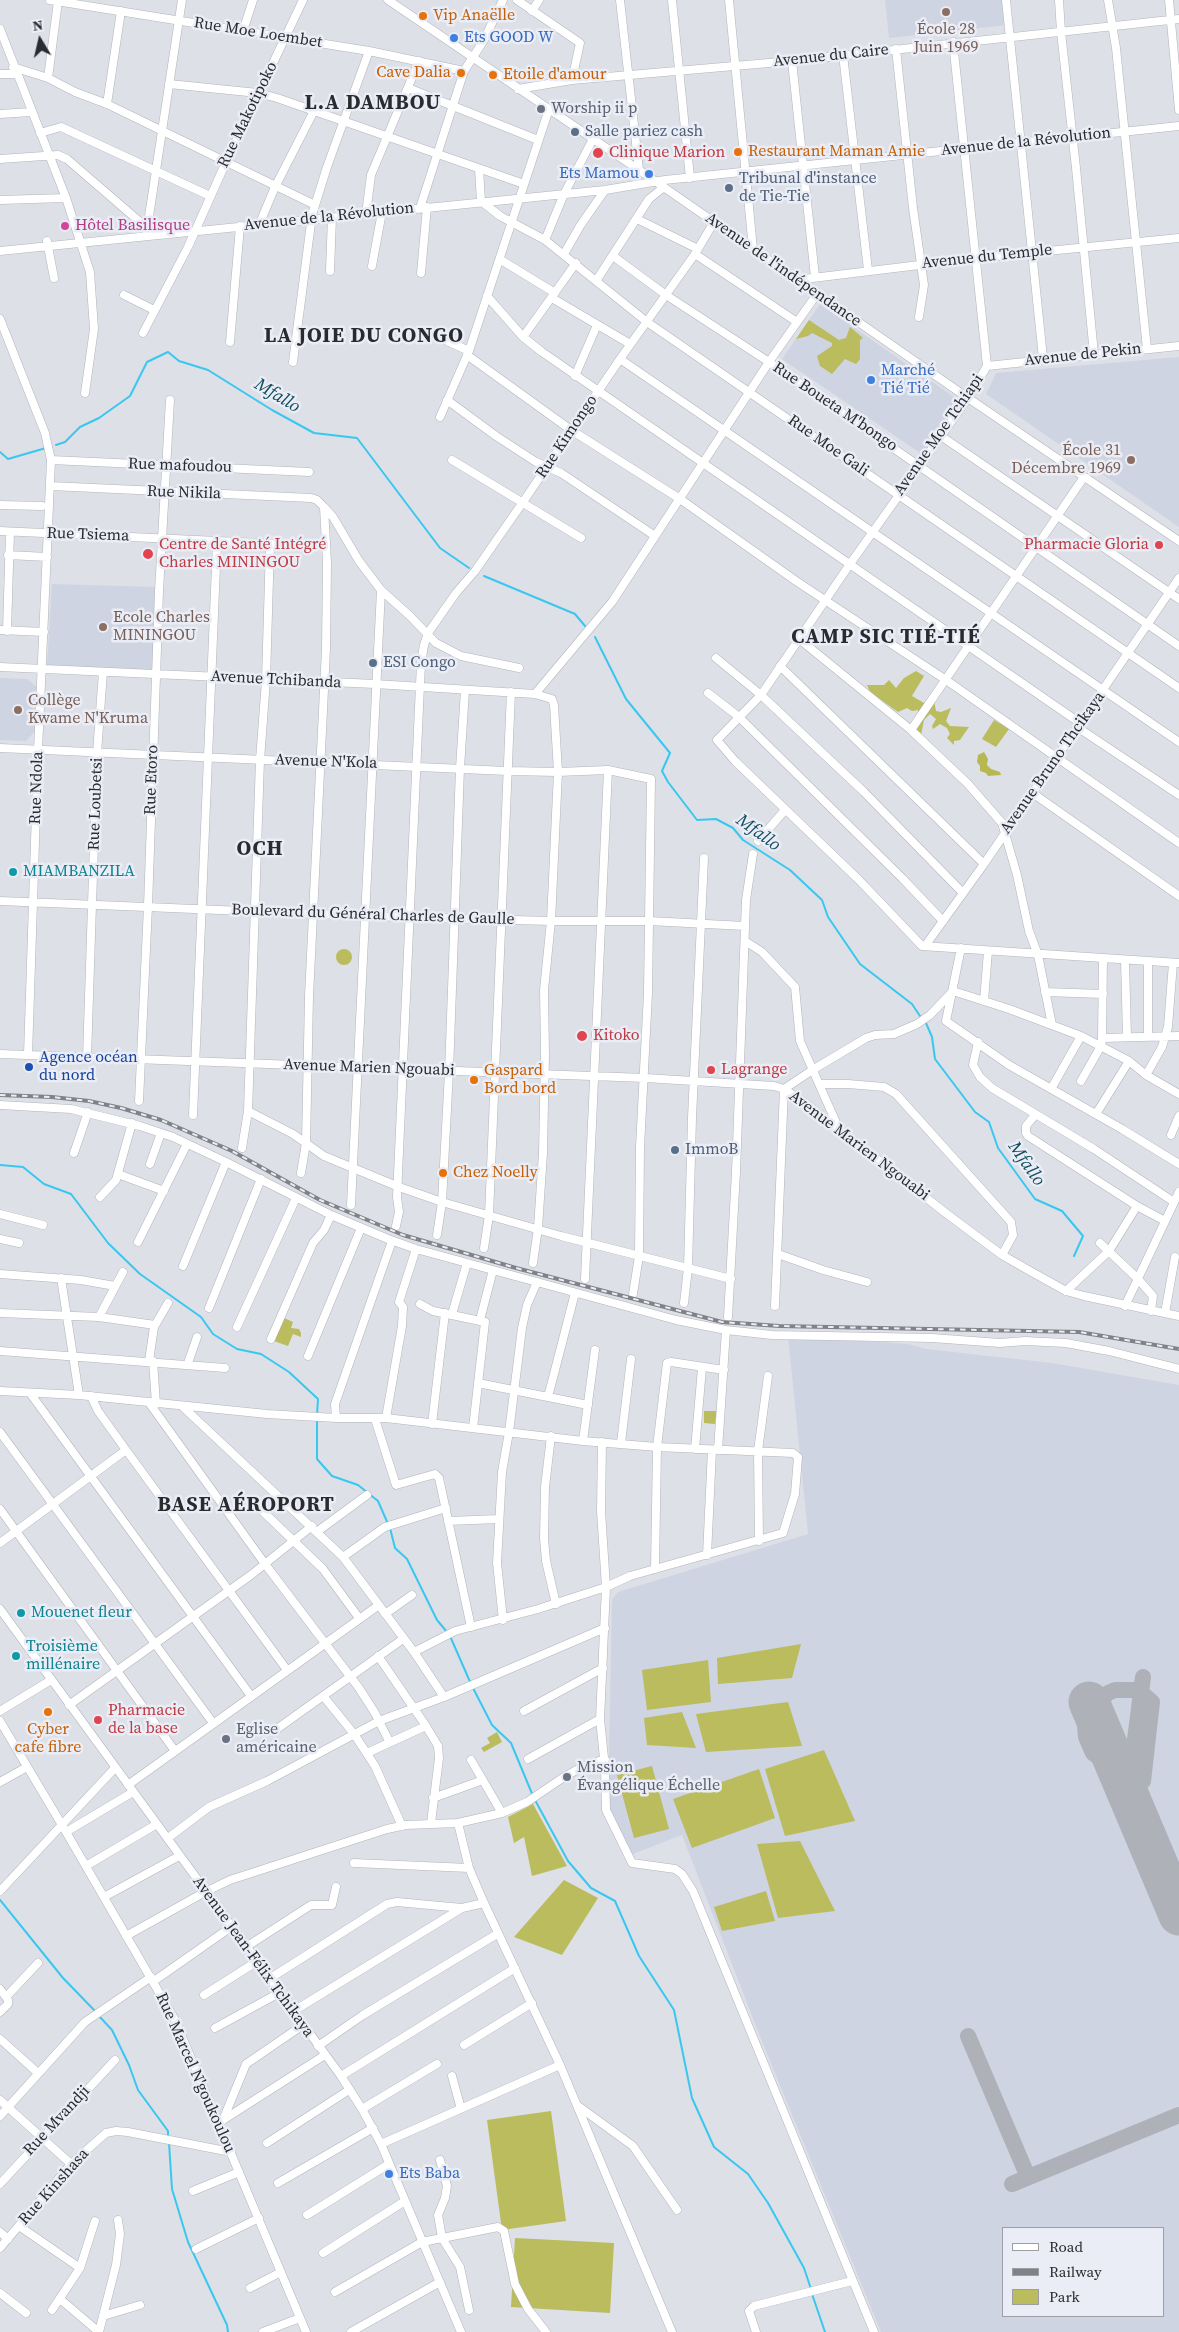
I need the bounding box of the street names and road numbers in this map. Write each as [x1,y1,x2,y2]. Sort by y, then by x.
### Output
street label: Rue Moe Loembet [193,13,323,53]
street label: Avenue du Caire [772,40,890,72]
street label: Rue Makotipoko [214,59,282,171]
street label: Avenue de la Révolution [940,124,1112,160]
street label: Avenue de la Révolution [243,199,415,235]
street label: Avenue de l'indépendance [701,209,865,331]
street label: Avenue du Temple [921,241,1053,273]
street label: Avenue de Pekin [1024,339,1142,371]
street label: Rue Boueta M'bongo [769,358,901,456]
street label: Avenue Moe Tchiapi [890,371,988,499]
street label: Rue Kimongo [532,392,602,482]
street label: Rue Moe Gali [784,411,872,481]
street label: Rue mafoudou [128,455,232,477]
street label: Rue Nikila [147,482,221,504]
street label: Rue Tsiema [46,524,130,546]
street label: Avenue Tchibanda [210,667,342,693]
street label: Avenue Bruno Thcikaya [997,688,1109,838]
street label: Rue Etoro [141,745,163,815]
street label: Rue Ndola [26,751,48,825]
street label: Avenue N'Kola [274,751,378,773]
street label: Rue Loubetsi [85,757,107,851]
street label: Boulevard du Général Charles de Gaulle [231,900,515,930]
street label: Avenue Marien Ngouabi [283,1055,455,1081]
street label: Avenue Marien Ngouabi [785,1087,933,1205]
street label: Avenue Jean-Félix Tchikaya [188,1873,318,2041]
street label: Rue Marcel N'goukoulou [151,1990,239,2156]
street label: Rue Mvandji [20,2082,94,2160]
street label: Rue Kinshasa [15,2145,93,2229]

